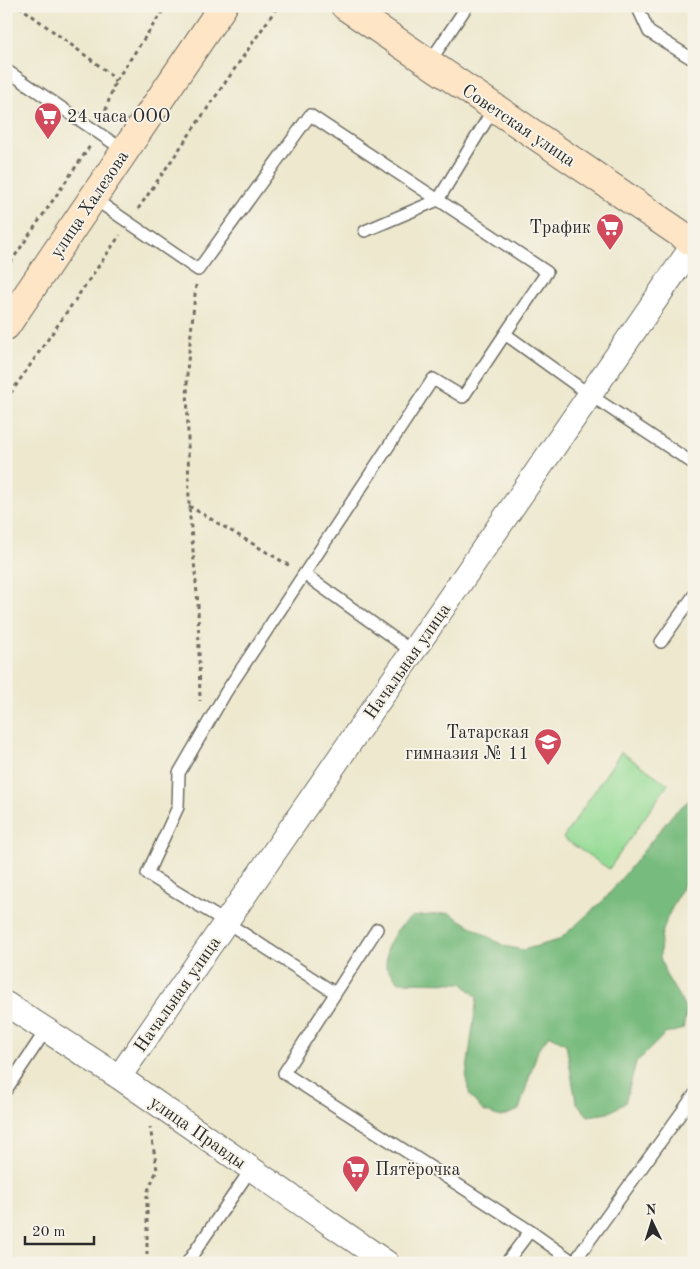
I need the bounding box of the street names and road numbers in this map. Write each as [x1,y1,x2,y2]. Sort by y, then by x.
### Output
street label: Советская улица [458,81,579,170]
street label: улица Халезова [47,148,132,261]
street label: Начальная улица [361,600,454,723]
street label: Начальная улица [131,933,224,1056]
street label: улица Правды [146,1093,249,1173]

